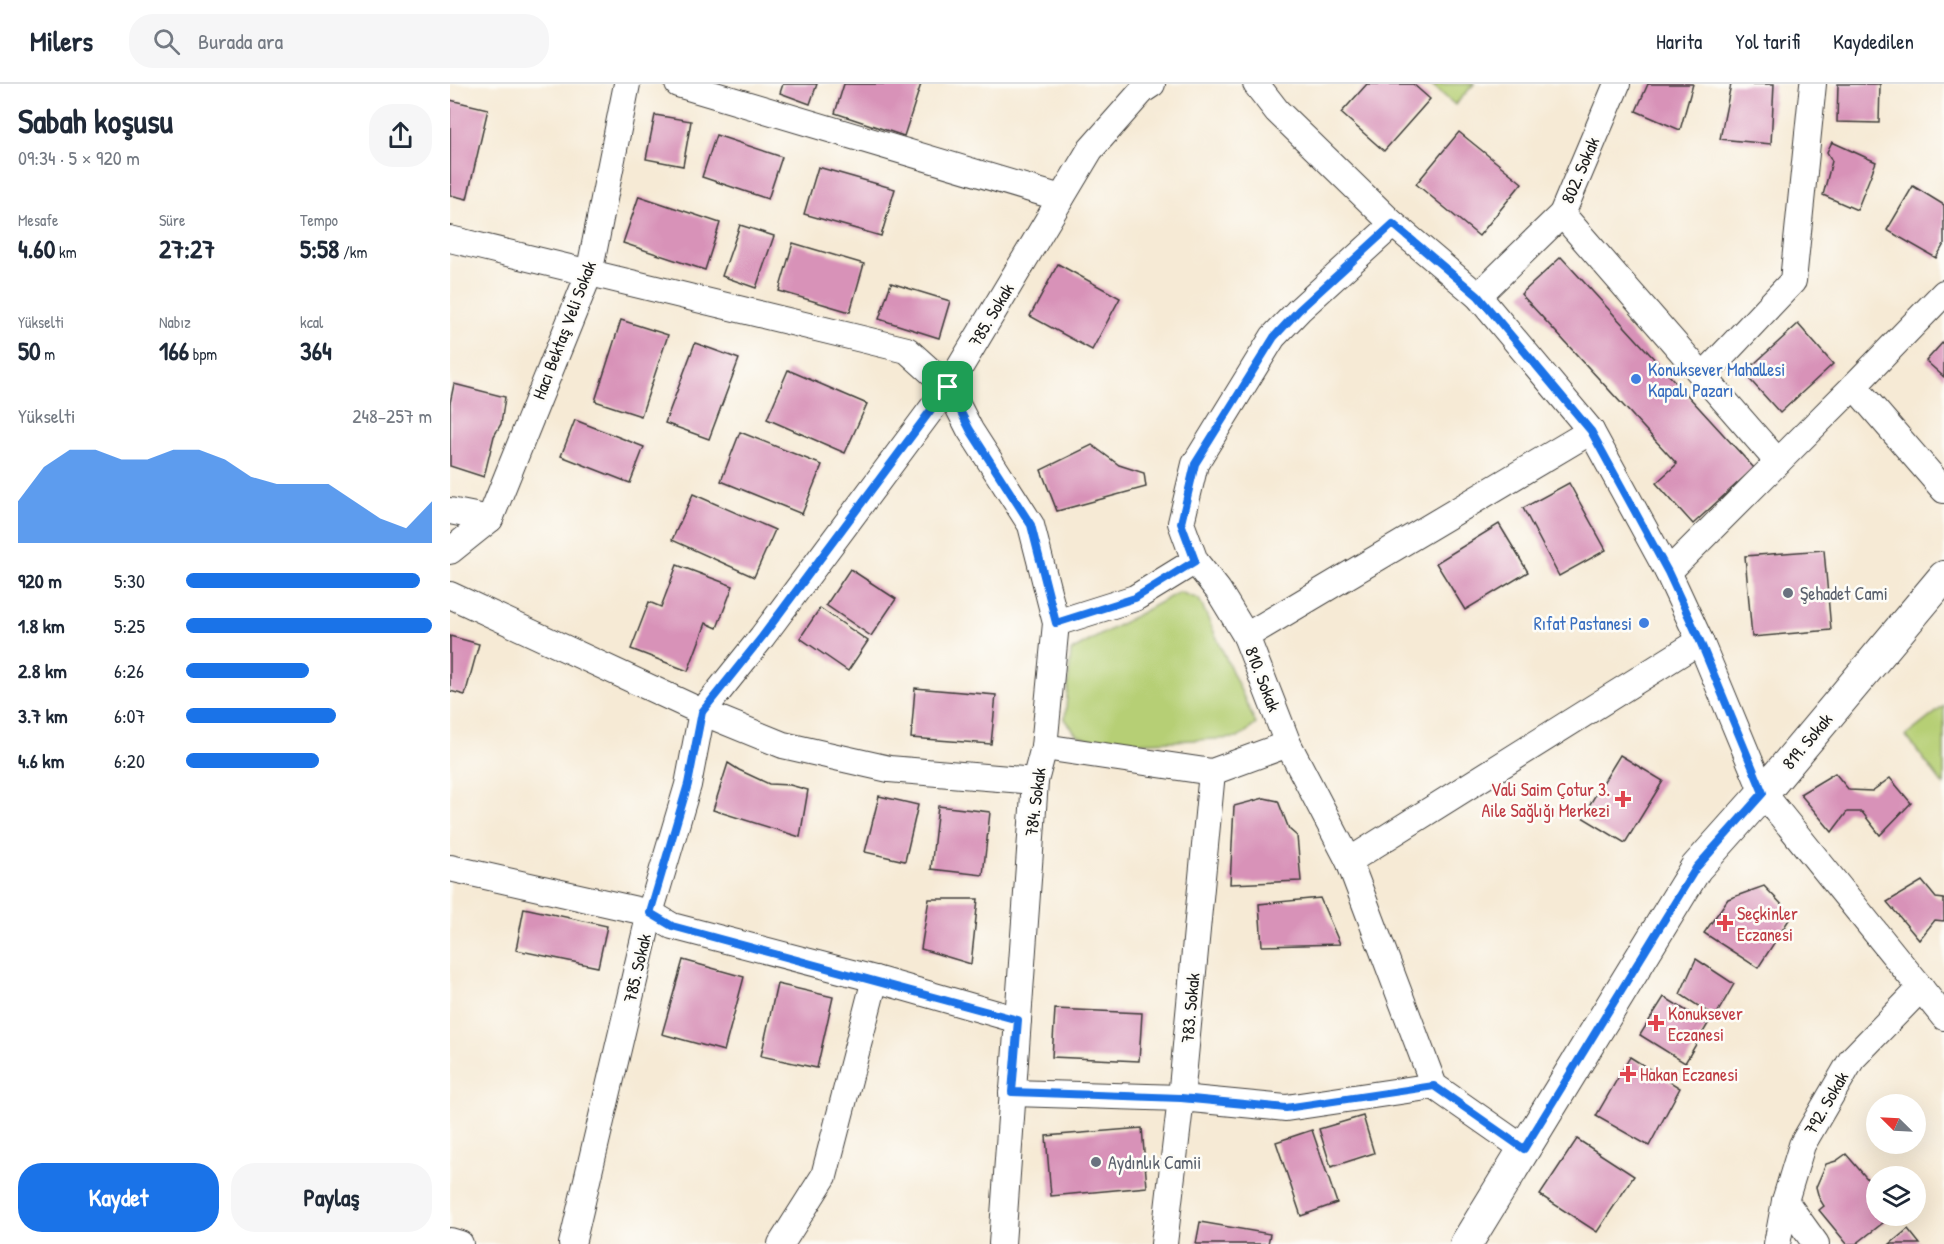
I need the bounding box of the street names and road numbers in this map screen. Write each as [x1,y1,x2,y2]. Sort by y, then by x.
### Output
street label: 802. Sokak [1555,133,1605,207]
street label: Hacı Bektaş Veli Sokak [526,257,602,403]
street label: 785. Sokak [962,278,1020,351]
street label: 810. Sokak [1239,643,1287,716]
street label: 819. Sokak [1776,707,1838,774]
street label: 784. Sokak [1018,766,1052,838]
street label: 785. Sokak [617,931,657,1005]
street label: 783. Sokak [1174,971,1206,1044]
street label: 792. Sokak [1798,1066,1854,1139]

